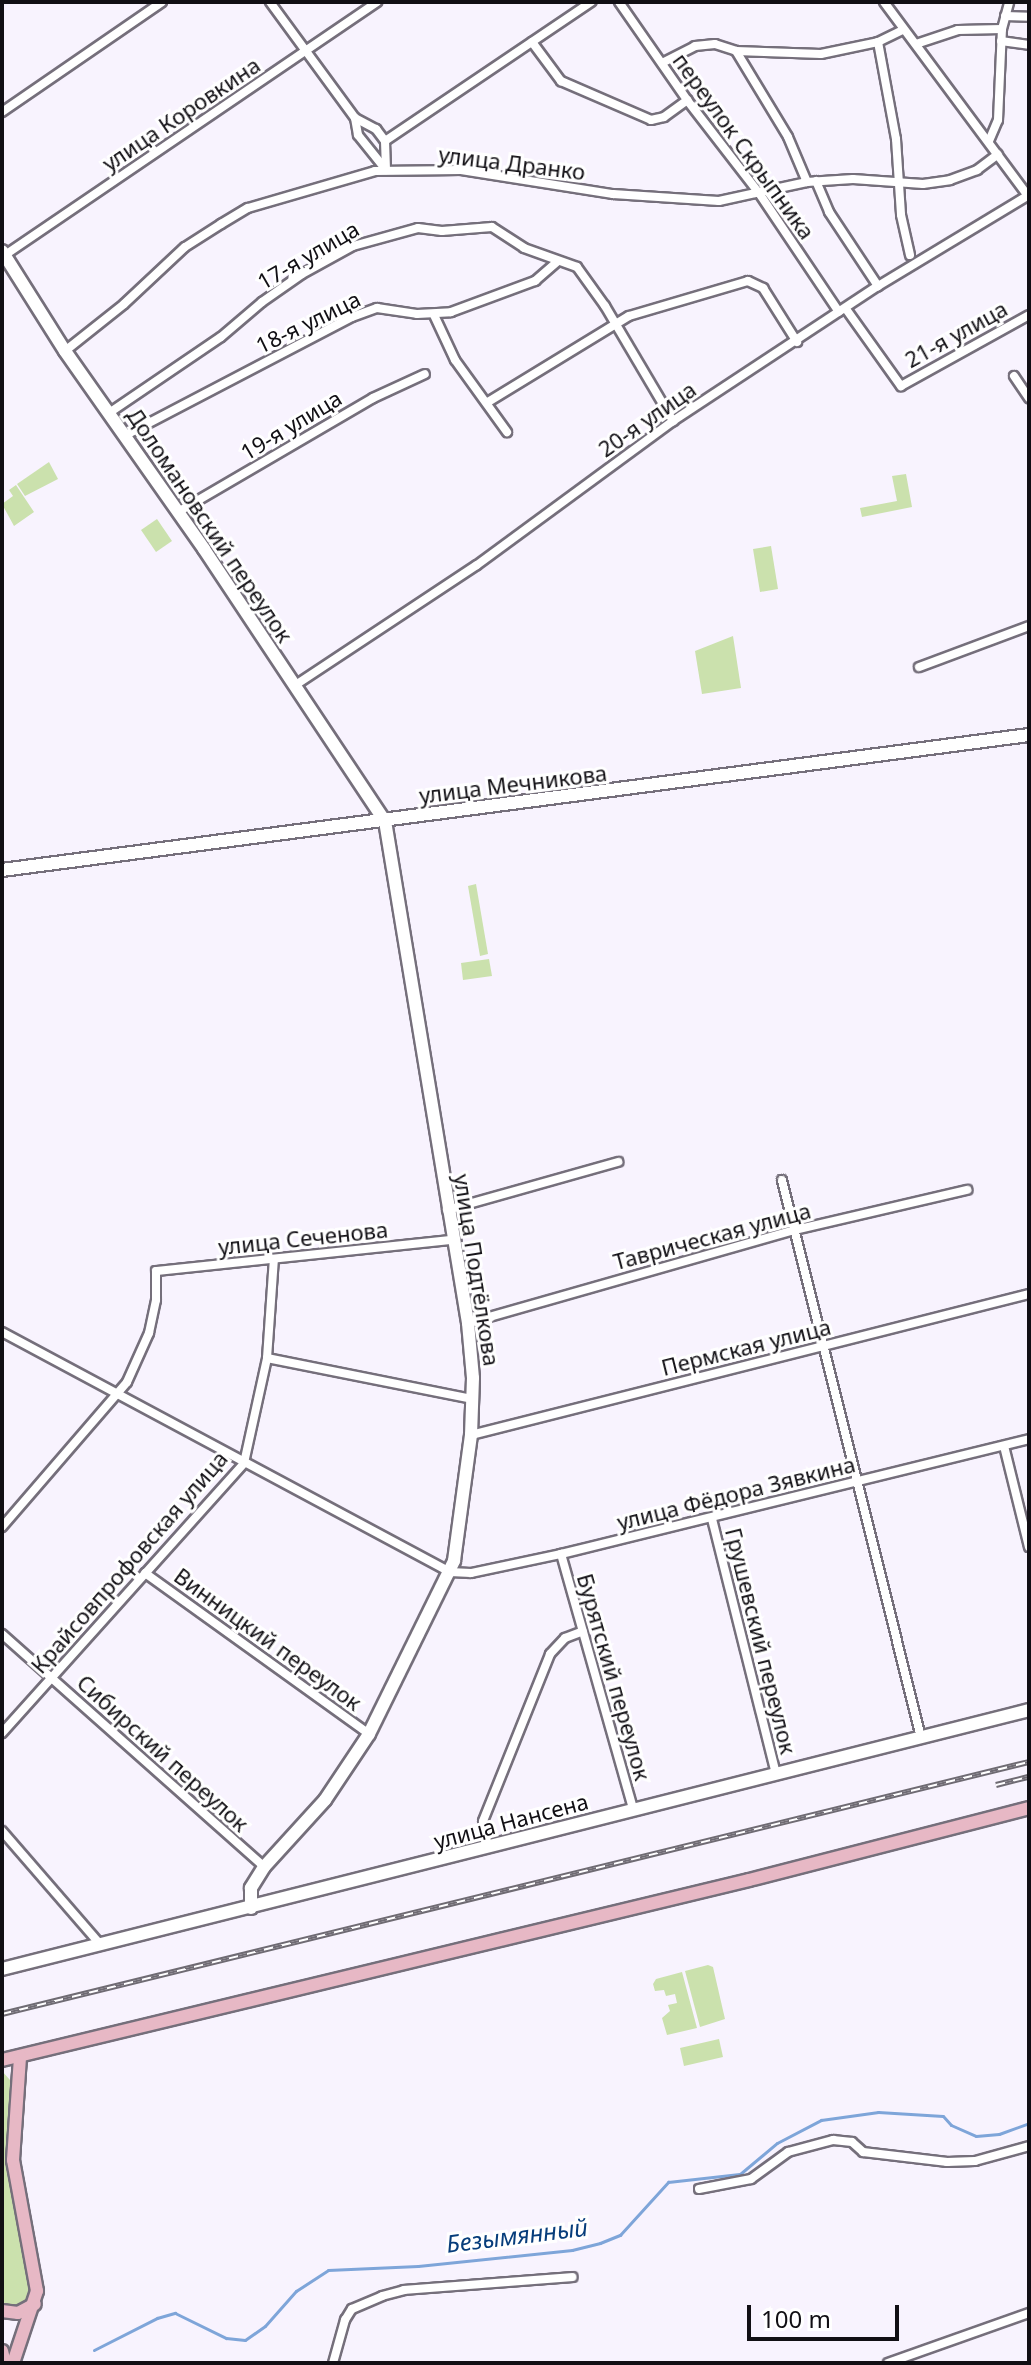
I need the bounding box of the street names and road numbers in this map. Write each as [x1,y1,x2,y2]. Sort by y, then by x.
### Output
street label: переулок Скрыпника [668,48,820,244]
street label: улица Коровкина [97,51,265,177]
street label: улица Дранко [437,141,587,185]
street label: 17-я улица [252,215,364,295]
street label: 18-я улица [251,285,365,359]
street label: 21-я улица [900,295,1012,373]
street label: 20-я улица [593,376,701,462]
street label: 19-я улица [236,385,346,465]
street label: Доломановский переулок [122,403,298,647]
street label: улица Мечникова [418,759,608,809]
street label: улица Подтёлкова [449,1172,505,1368]
street label: Таврическая улица [610,1197,814,1275]
street label: улица Сеченова [217,1216,389,1260]
street label: Пермская улица [659,1313,833,1381]
street label: Крайсовпрофовская улица [25,1446,233,1678]
street label: улица Фёдора Зявкина [614,1451,858,1535]
street label: Грушевский переулок [720,1525,802,1757]
street label: Винницкий переулок [169,1562,367,1716]
street label: Бурятский переулок [572,1571,656,1783]
street label: Сибирский переулок [72,1669,254,1837]
street label: улица Нансена [431,1788,591,1854]

